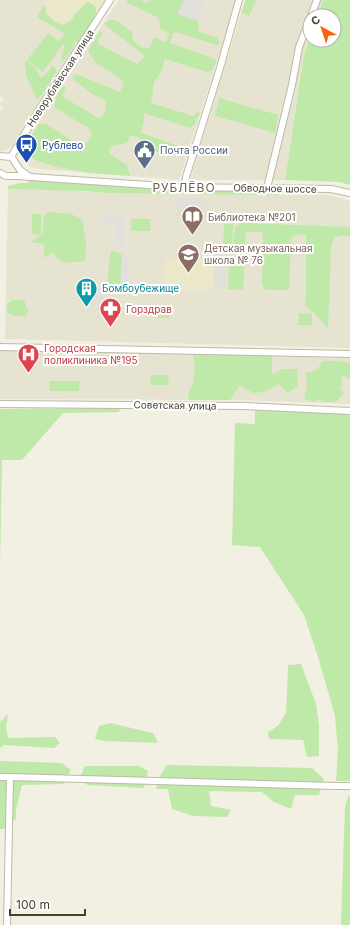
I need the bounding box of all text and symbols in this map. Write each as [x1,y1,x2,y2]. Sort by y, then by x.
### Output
north arrow [302,8,342,48]
text: С [308,12,323,28]
street label: Новорублёвская улица [24,27,96,129]
bus stop icon: Рублево [13,132,39,165]
public building icon: Почта России [131,137,157,170]
place label: Рублево [42,139,83,151]
place label: Почта России [160,144,228,156]
district label: РУБЛЁВО [152,180,216,195]
street label: Обводное шоссе [233,181,317,195]
library icon: Библиотека №201 [179,204,205,237]
place label: Библиотека №201 [208,211,296,223]
school or university icon: Детская музыкальная школа № 76 [176,241,202,274]
place label: Детская музыкальная школа № 76 [204,242,313,266]
building icon: Бомбоубежище [74,275,100,308]
place label: Бомбоубежище [102,282,179,294]
pharmacy icon: Горздрав [98,296,124,329]
place label: Горздрав [126,303,172,315]
hospital icon: Городская поликлиника №195 [15,341,41,374]
place label: Городская поликлиника №195 [44,342,138,366]
street label: Советская улица [134,398,216,412]
scale bar [10,891,85,917]
text: 100 m [16,897,50,912]

